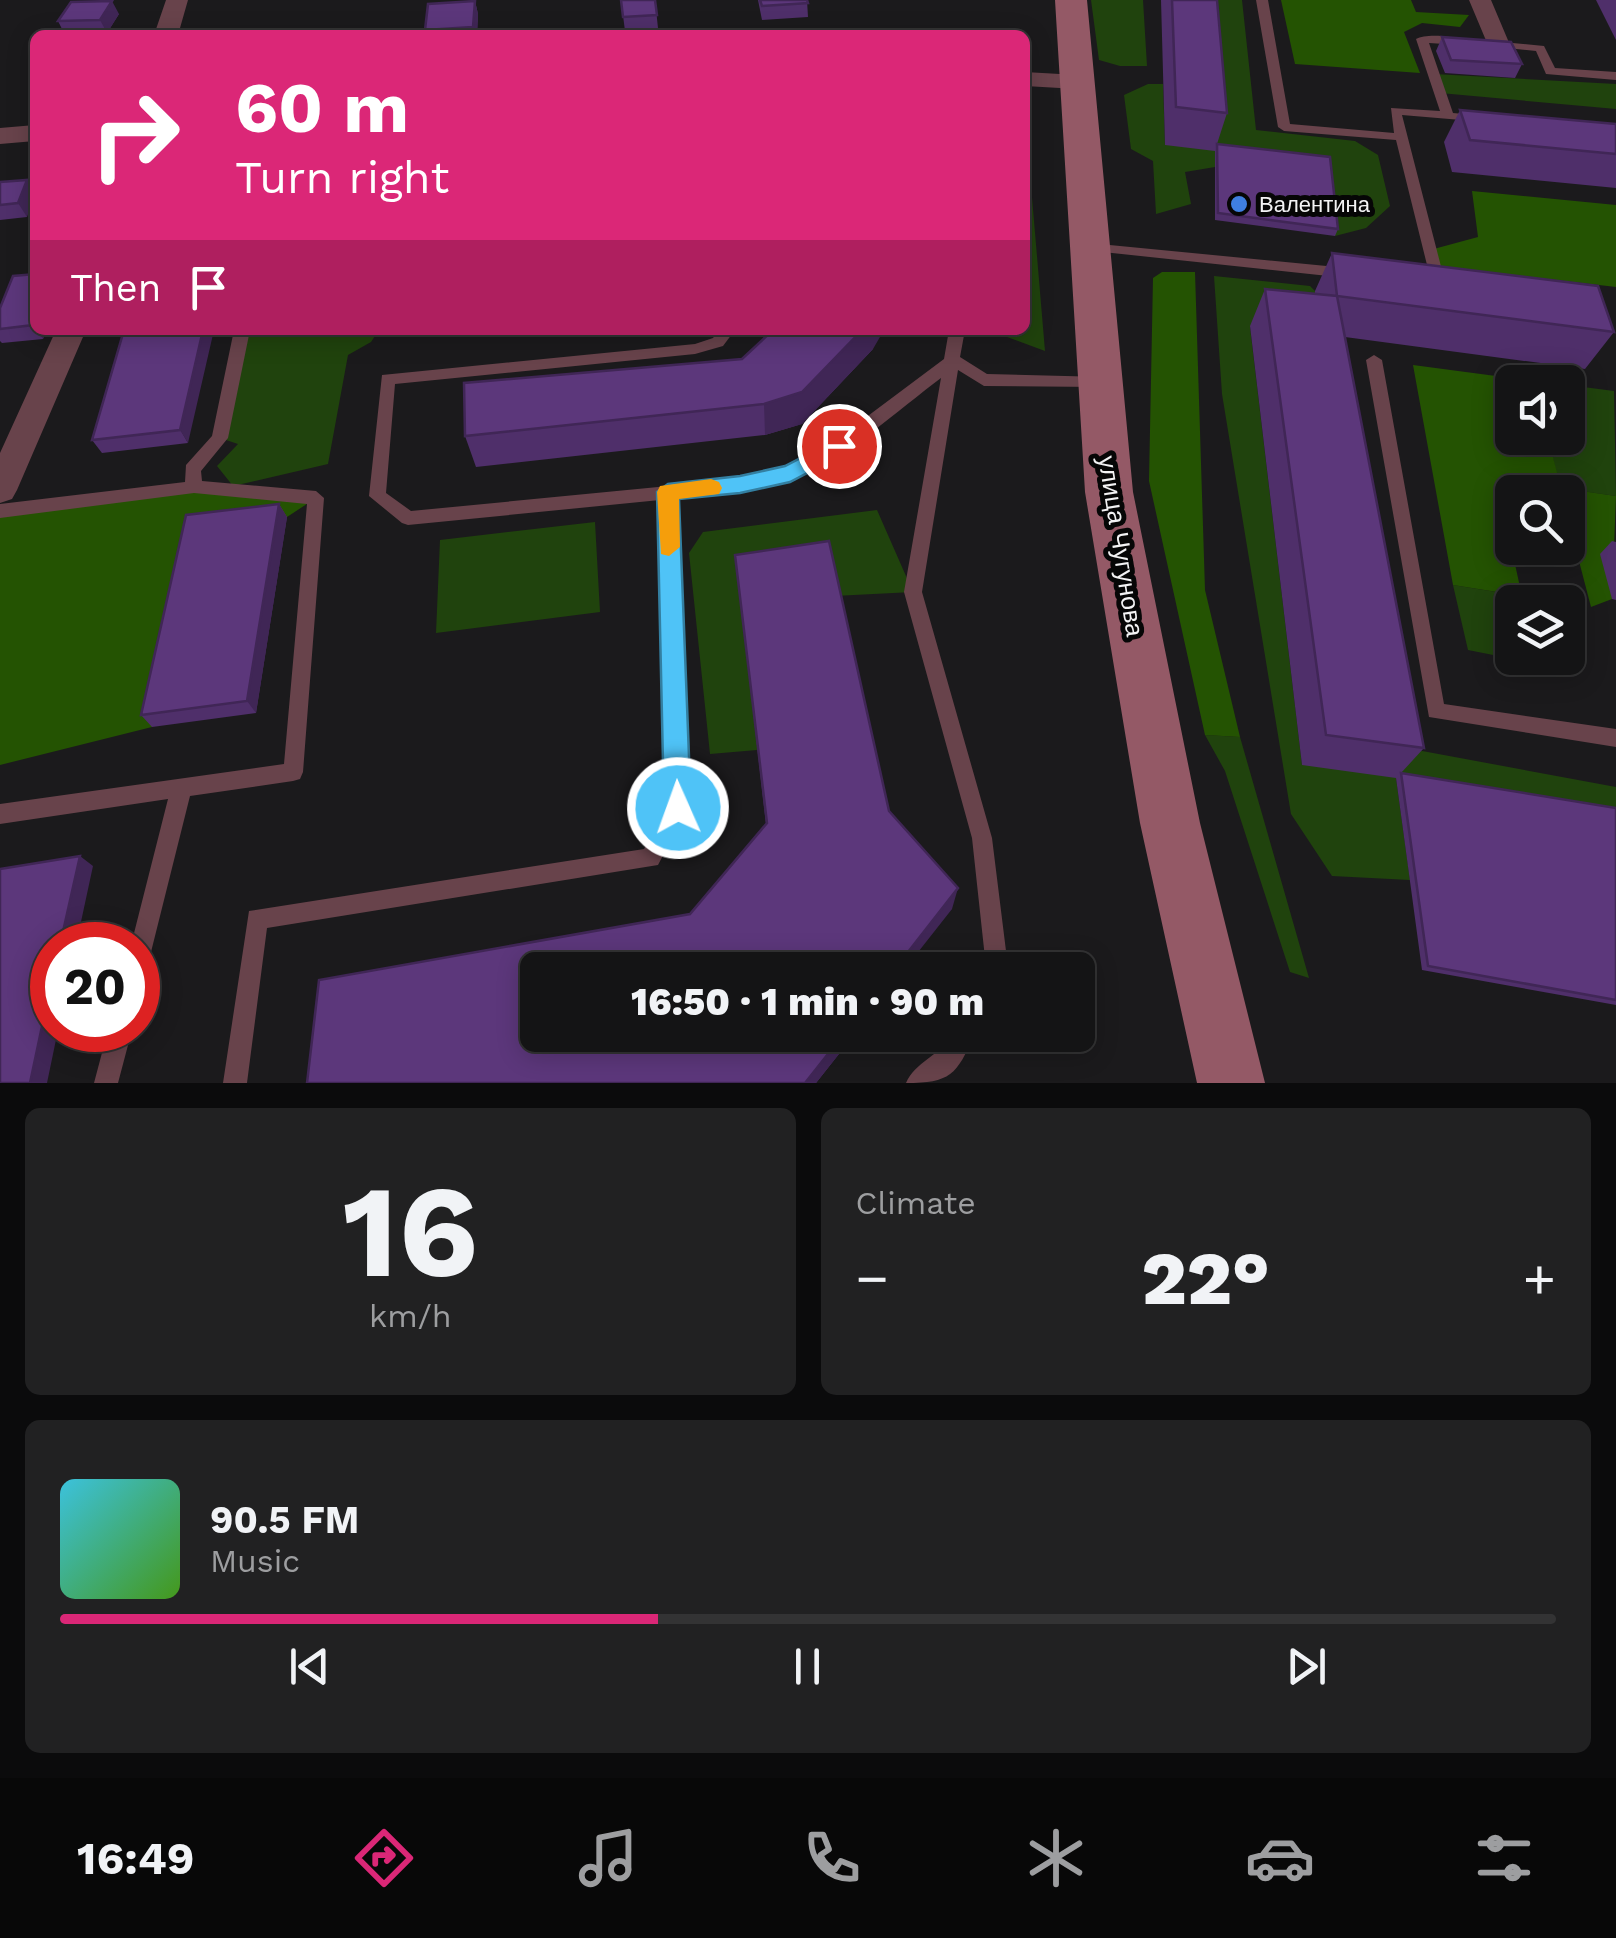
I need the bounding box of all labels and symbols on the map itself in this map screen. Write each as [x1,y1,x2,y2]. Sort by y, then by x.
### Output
place label: Валентина [1259,192,1371,217]
marker: Валентина [1228,193,1250,215]
pin [797,404,882,489]
street label: улица Чугунова [1092,454,1150,639]
position arrow [626,756,730,860]
speed limit sign: 20 [30,922,160,1052]

